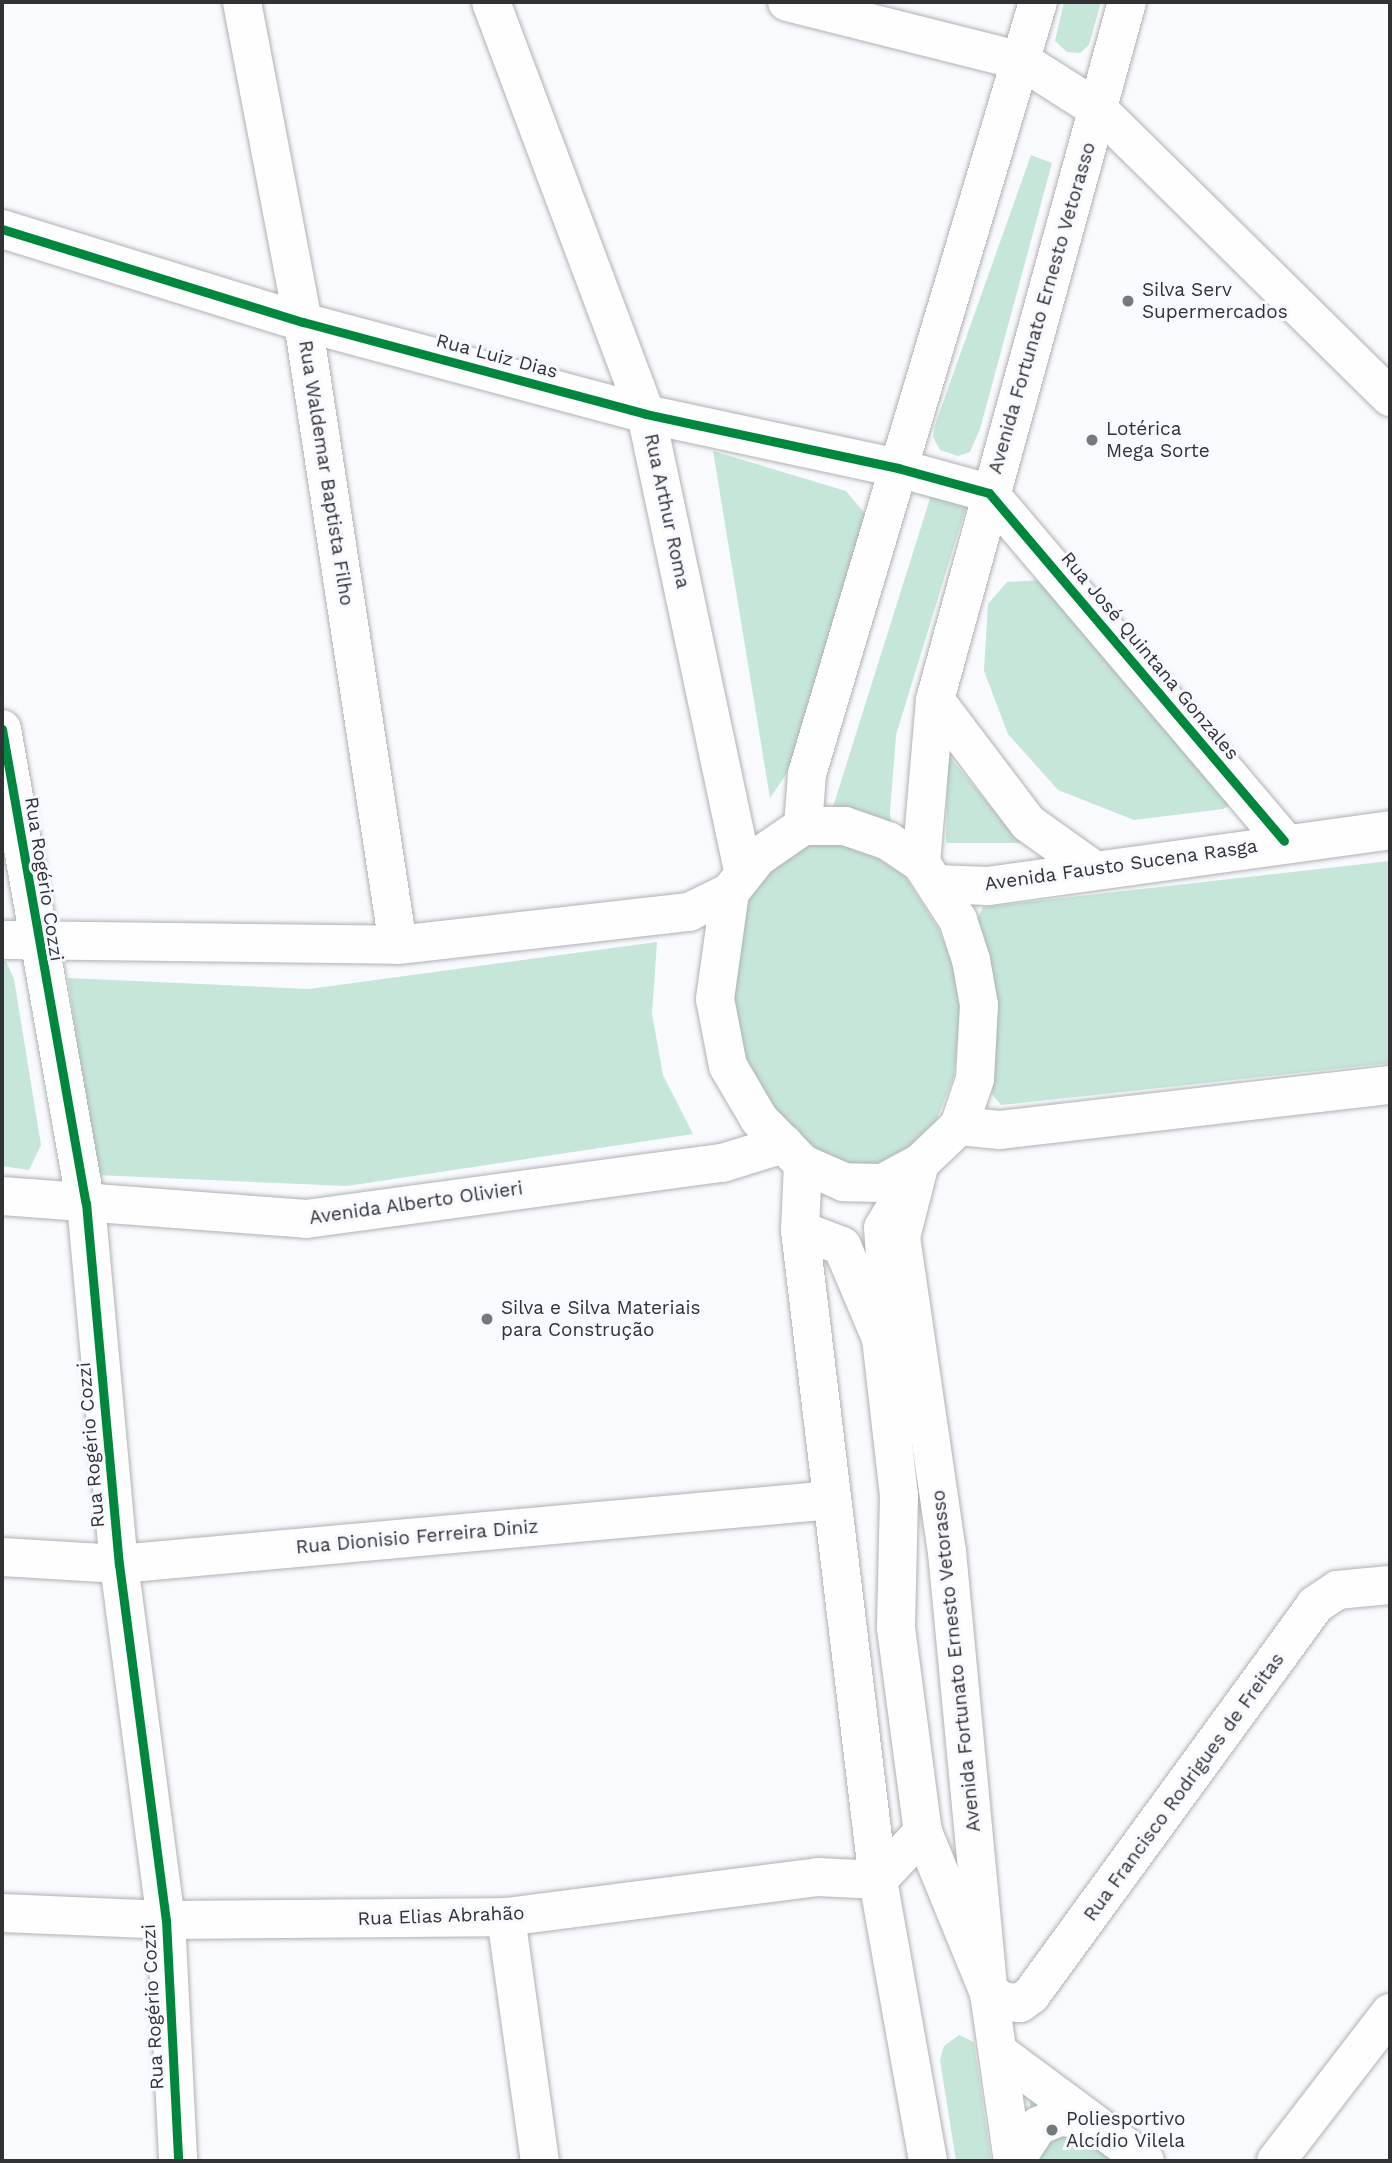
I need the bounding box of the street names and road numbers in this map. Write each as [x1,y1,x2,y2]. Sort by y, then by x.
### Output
street label: Avenida Fortunato Ernesto Vetorasso [983,139,1101,477]
street label: Rua Luiz Dias [434,329,560,383]
street label: Rua Waldemar Baptista Filho [294,338,358,608]
street label: Rua Arthur Roma [639,431,695,591]
street label: Rua José Quintana Gonzales [1056,547,1244,765]
street label: Rua Rogério Cozzi [20,795,68,963]
street label: Avenida Fausto Sucena Rasga [983,834,1259,896]
street label: Avenida Alberto Olivieri [307,1177,525,1229]
street label: Rua Rogério Cozzi [72,1361,110,1529]
street label: Avenida Fortunato Ernesto Vetorasso [927,1488,985,1834]
street label: Rua Dionisio Ferreira Diniz [294,1515,540,1559]
street label: Rua Francisco Rodrigues de Freitas [1079,1648,1289,1926]
street label: Rua Elias Abrahão [357,1902,525,1930]
street label: Rua Rogério Cozzi [137,1923,169,2091]

